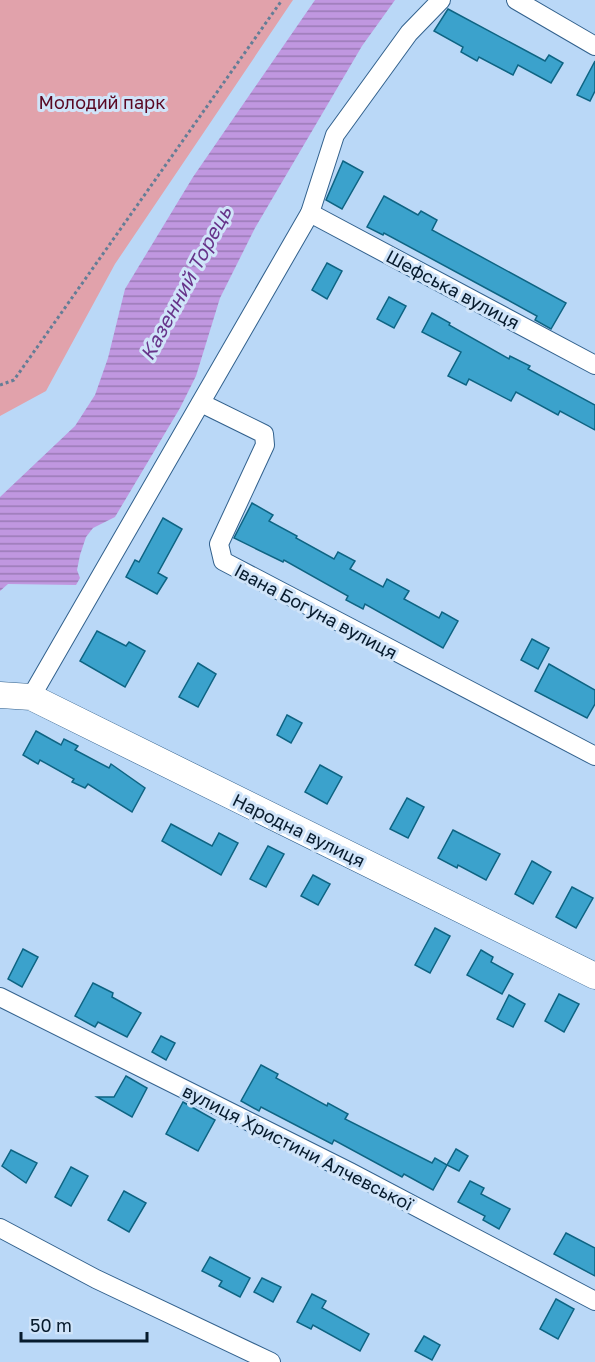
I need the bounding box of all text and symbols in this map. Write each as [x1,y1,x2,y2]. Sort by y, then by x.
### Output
park label: Молодий парк [39,91,166,113]
water label: Казенний Торець [134,201,236,364]
street label: Шефська вулиця [383,245,523,333]
street label: Івана Богуна вулиця [231,559,401,663]
street label: Народна вулиця [229,788,369,872]
street label: вулиця Христини Алчевської [179,1079,418,1215]
scale bar [21,1305,147,1343]
text: 50 m [30,1314,72,1336]

